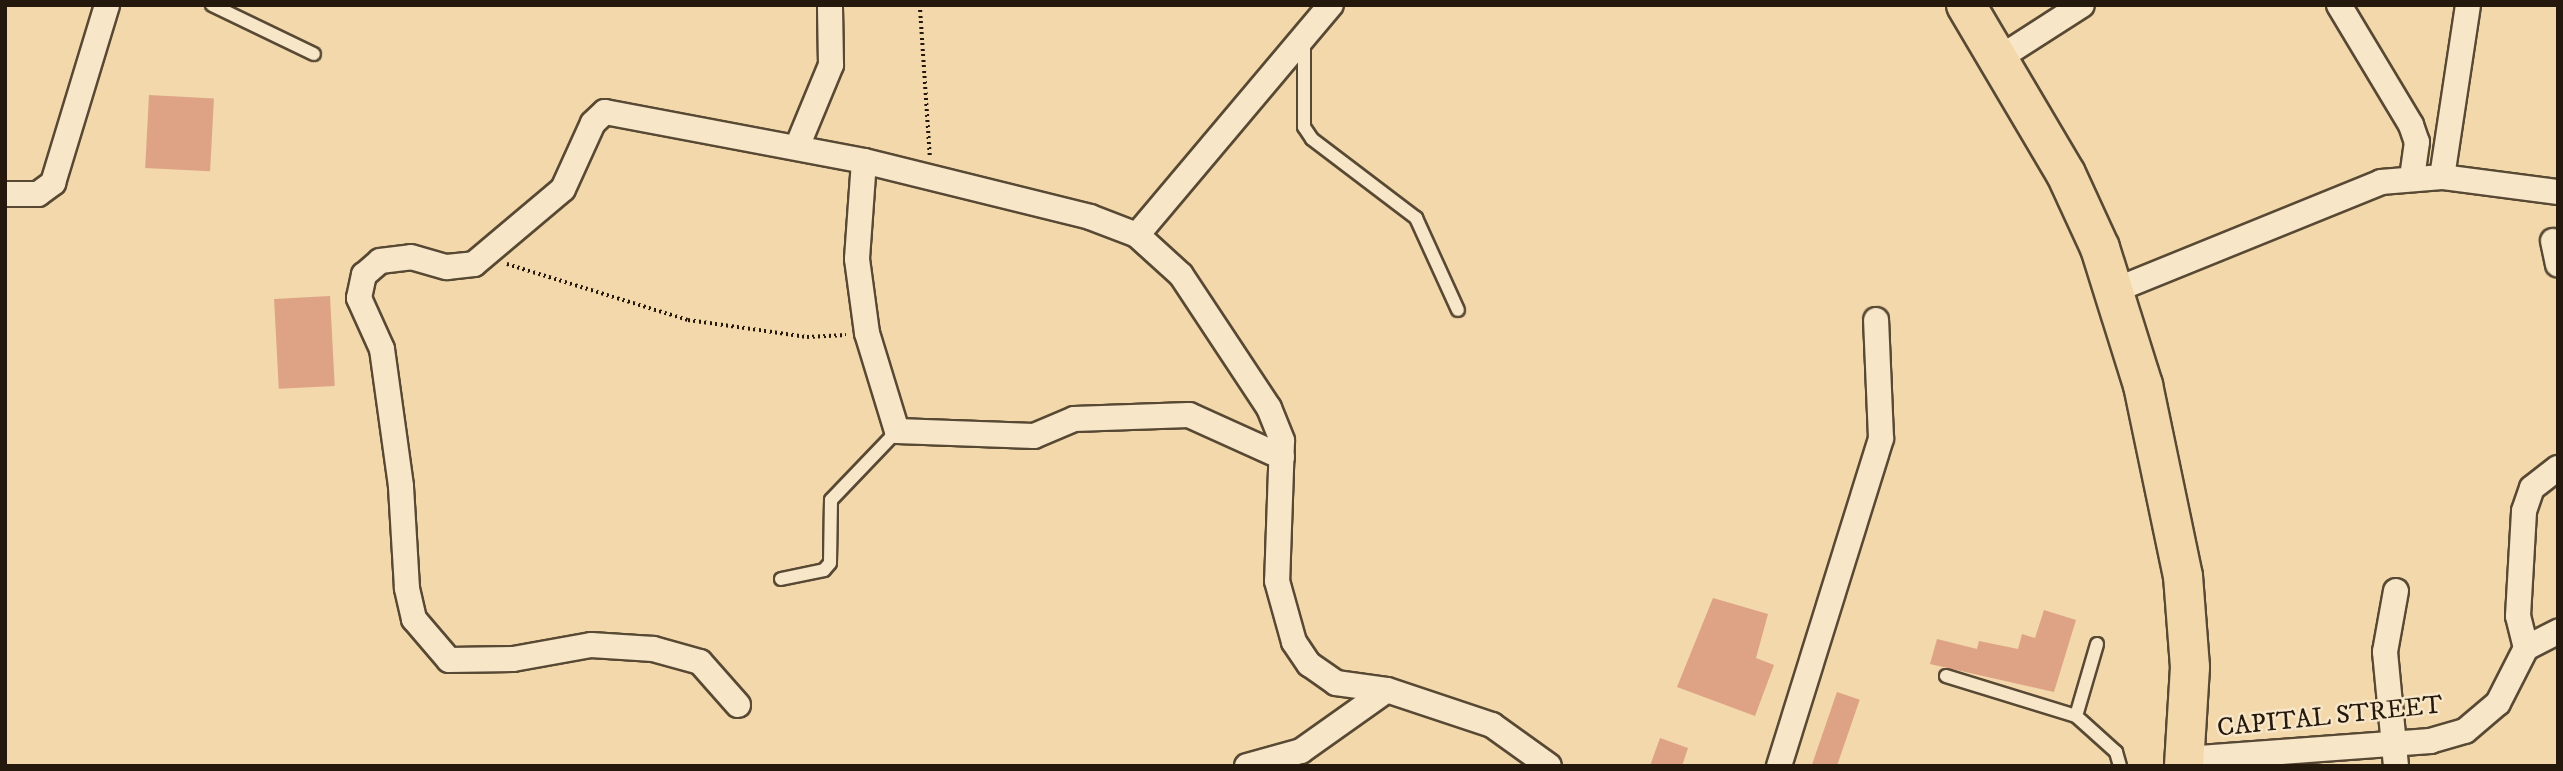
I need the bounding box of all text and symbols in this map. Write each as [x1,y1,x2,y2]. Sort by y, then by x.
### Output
street label: CAPITAL STREET [2216,690,2444,744]

